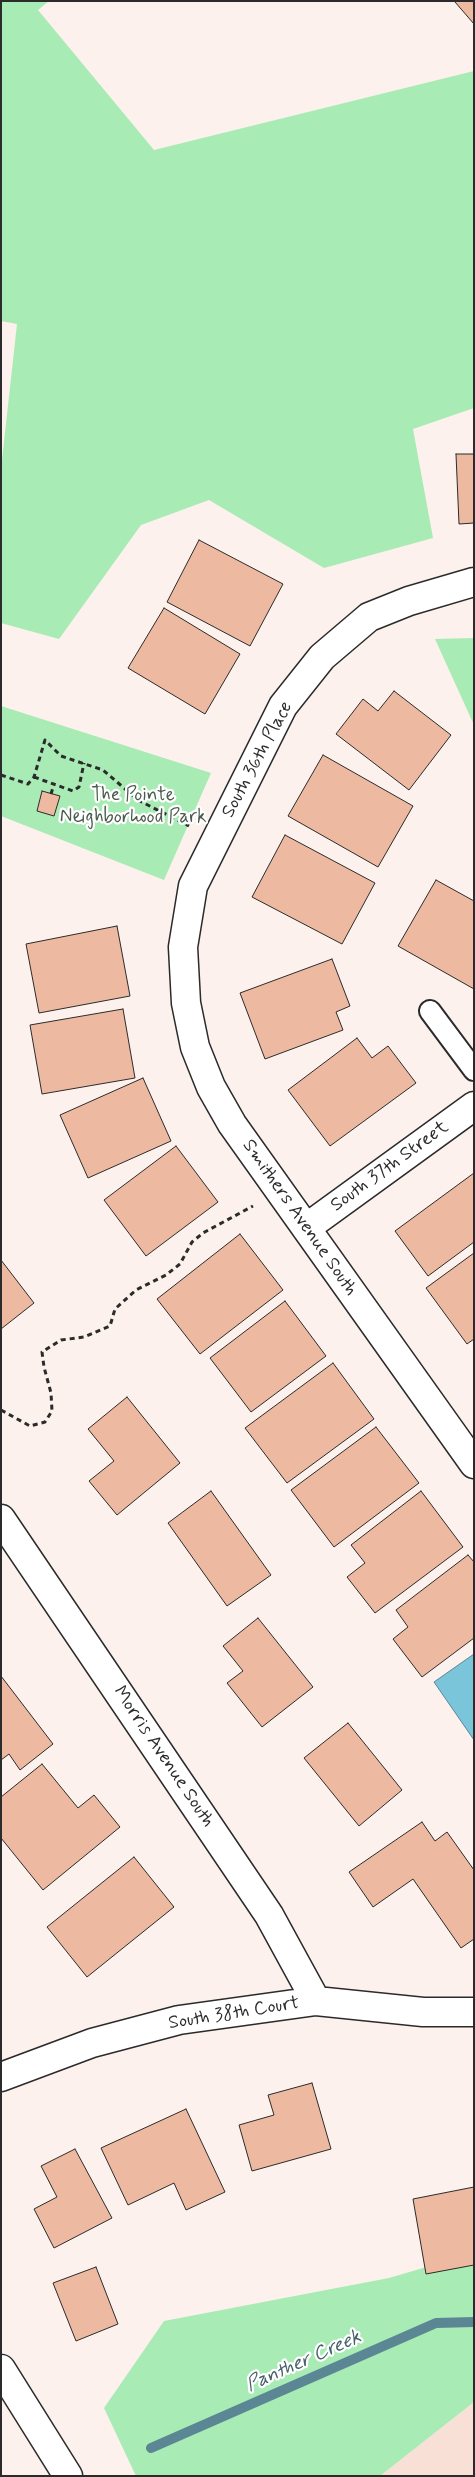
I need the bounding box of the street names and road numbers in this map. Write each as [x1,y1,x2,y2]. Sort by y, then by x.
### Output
street label: South 36th Place [218,698,298,822]
street label: South 37th Street [327,1117,453,1217]
street label: Smithers Avenue South [236,1135,362,1301]
street label: Morris Avenue South [107,1682,219,1832]
street label: South 38th Court [167,1992,301,2036]

